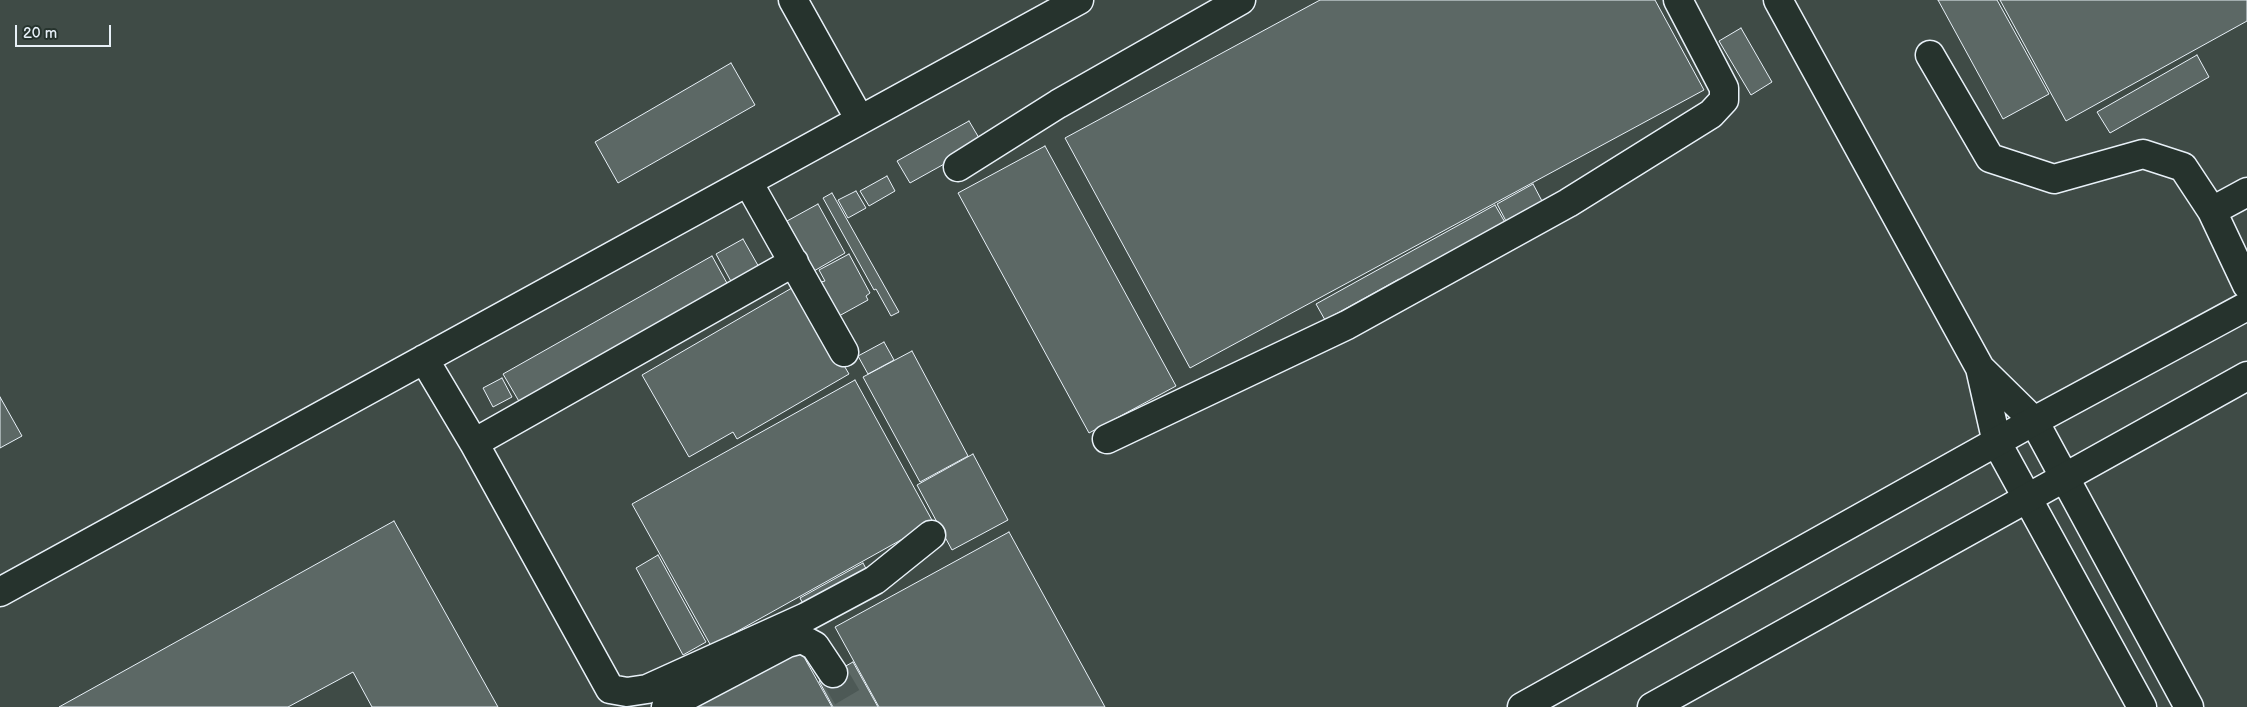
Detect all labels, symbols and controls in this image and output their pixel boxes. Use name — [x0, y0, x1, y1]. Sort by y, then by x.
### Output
scale bar — [18, 15, 114, 47]
text: 20 m — [23, 24, 57, 43]

